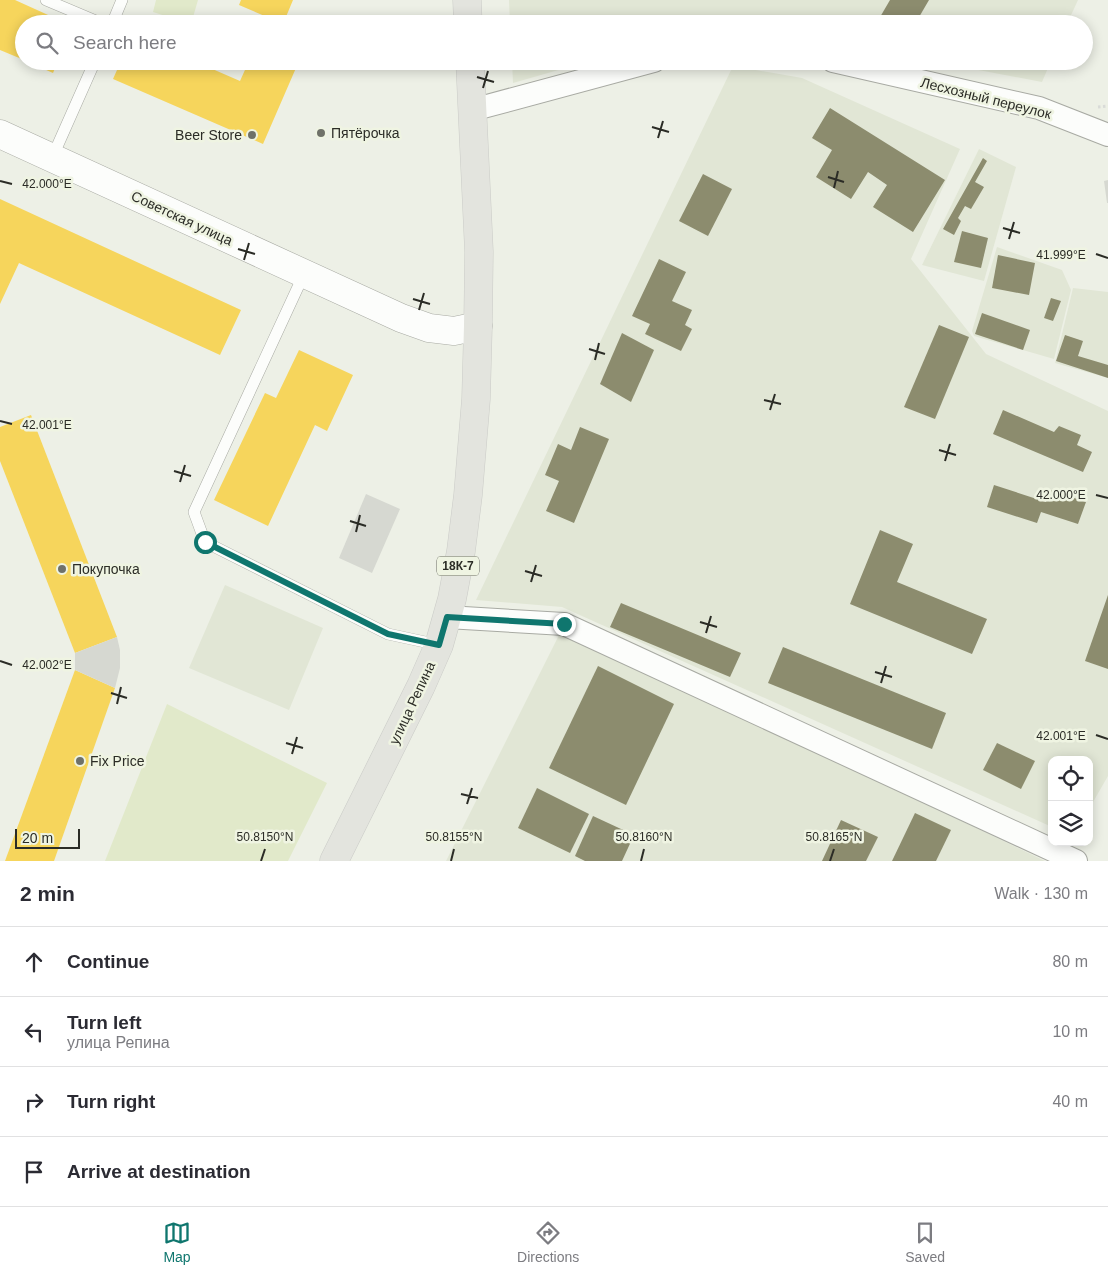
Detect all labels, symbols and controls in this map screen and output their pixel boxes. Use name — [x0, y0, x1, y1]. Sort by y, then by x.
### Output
search box — [15, 15, 1093, 70]
icon: search — [33, 29, 61, 57]
text: Search here — [73, 32, 177, 53]
street label: Лесхозный переулок — [919, 74, 1054, 122]
place label: Пятёрочка — [331, 125, 400, 141]
place label: Beer Store — [175, 127, 242, 143]
marker: Пятёрочка — [315, 127, 327, 139]
marker: Beer Store — [246, 129, 258, 141]
text: 42.000°E — [22, 177, 72, 191]
street label: Советская улица — [129, 188, 235, 249]
text: 41.999°E — [1036, 248, 1086, 262]
text: 42.001°E — [22, 418, 72, 432]
text: 42.000°E — [1036, 488, 1086, 502]
route start — [194, 531, 217, 554]
road number: 18К-7 — [437, 556, 479, 576]
place label: Покупочка — [72, 561, 140, 577]
marker: Покупочка — [56, 563, 68, 575]
route end — [553, 613, 576, 636]
text: 42.002°E — [22, 658, 72, 672]
street label: улица Репина — [386, 659, 438, 747]
text: 42.001°E — [1036, 729, 1086, 743]
place label: Fix Price — [90, 753, 145, 769]
marker: Fix Price — [74, 755, 86, 767]
map controls — [1048, 756, 1093, 846]
button: locate — [1048, 756, 1093, 801]
button: layers — [1048, 801, 1093, 846]
scale bar — [15, 826, 80, 849]
text: 20 m — [22, 830, 53, 846]
text: 50.8150°N — [237, 830, 293, 844]
text: 50.8155°N — [426, 830, 482, 844]
text: 50.8160°N — [616, 830, 672, 844]
text: 50.8165°N — [806, 830, 862, 844]
text: 2 min — [20, 882, 75, 905]
text: Walk · 130 m — [994, 885, 1088, 902]
icon: ahead — [20, 948, 48, 976]
text: Continue — [67, 951, 149, 972]
text: 80 m — [1052, 953, 1088, 970]
text: Turn left — [67, 1012, 142, 1033]
icon: left — [20, 1018, 48, 1046]
text: 10 m — [1052, 1023, 1088, 1040]
text: улица Репина — [67, 1034, 170, 1051]
icon: right — [20, 1088, 48, 1116]
text: Turn right — [67, 1091, 155, 1112]
text: 40 m — [1052, 1093, 1088, 1110]
icon: arrive — [20, 1158, 48, 1186]
text: Arrive at destination — [67, 1161, 251, 1182]
tab: Map — [163, 1219, 191, 1265]
tab: Directions — [517, 1219, 579, 1265]
tab: Saved — [905, 1219, 945, 1265]

